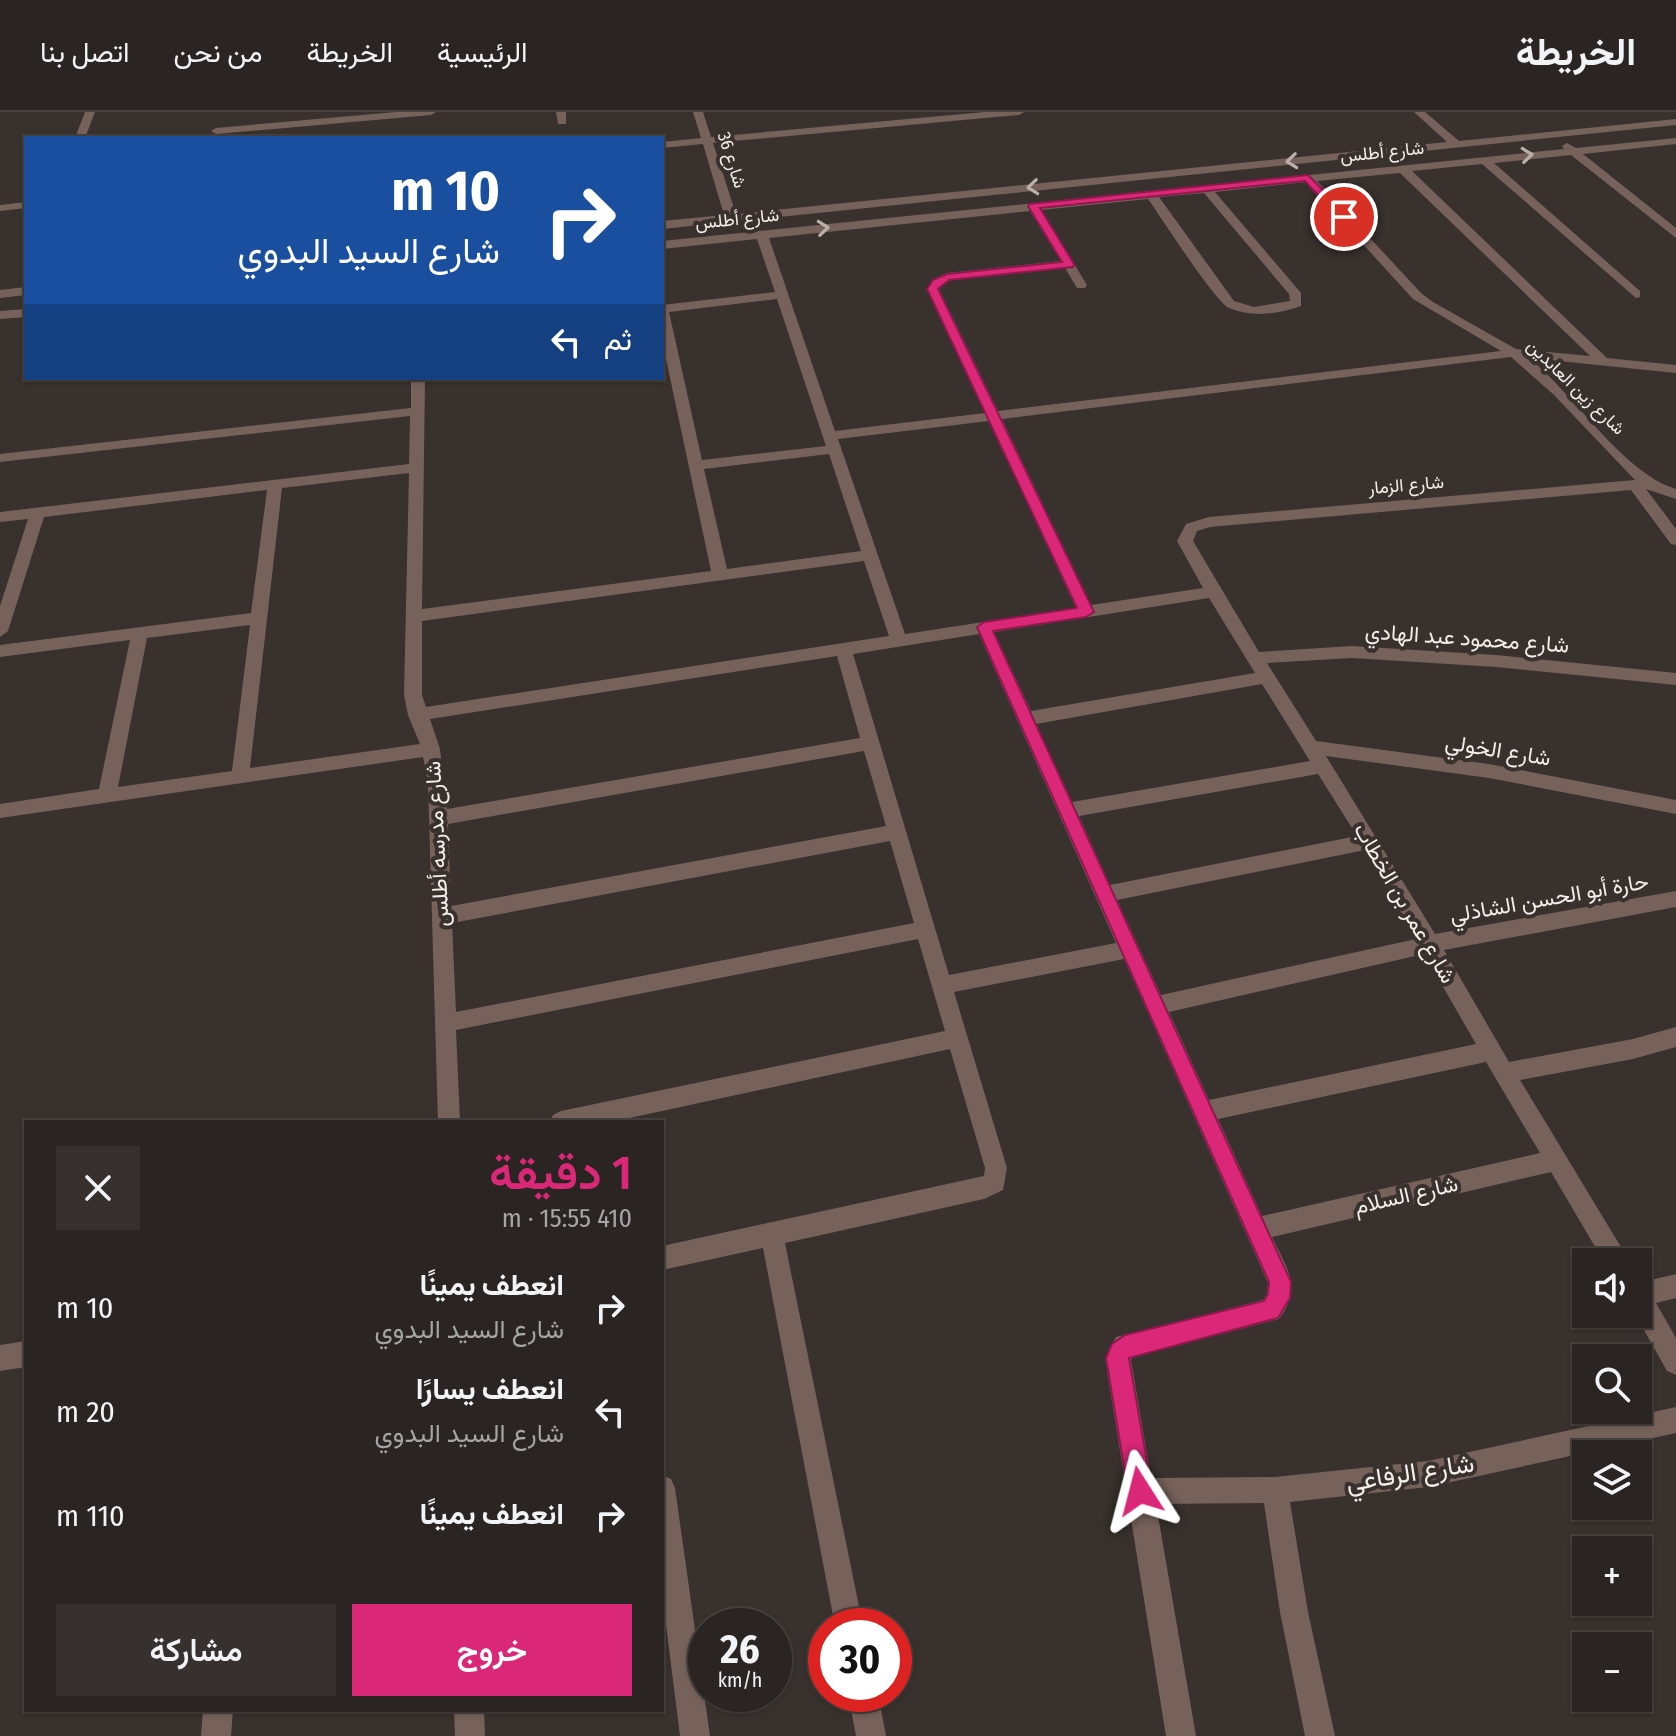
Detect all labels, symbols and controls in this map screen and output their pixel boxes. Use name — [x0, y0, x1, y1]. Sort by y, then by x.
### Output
text: الخريطة — [1516, 29, 1636, 75]
text: اتصل بنا — [40, 36, 130, 69]
text: من نحن — [174, 36, 262, 69]
text: الخريطة — [306, 36, 393, 69]
text: الرئيسية — [437, 36, 528, 69]
street label: شارع 36 — [712, 129, 751, 191]
street label: شارع أطلس — [1339, 137, 1425, 168]
one-way arrow — [1521, 147, 1534, 164]
one-way arrow — [1285, 152, 1298, 169]
text: 10 m — [391, 158, 500, 225]
icon: right — [528, 168, 632, 272]
one-way arrow — [1026, 179, 1039, 196]
pin — [1310, 183, 1378, 251]
icon: arrive — [1322, 195, 1366, 239]
street label: شارع أطلس — [694, 204, 780, 235]
one-way arrow — [817, 220, 830, 237]
text: شارع السيد البدوي — [238, 229, 500, 273]
icon: left — [544, 320, 588, 364]
text: ثم — [604, 322, 632, 358]
street label: شارع زين العابدين — [1521, 334, 1630, 440]
street label: شارع الزمار — [1366, 471, 1445, 500]
street label: شارع محمود عبد الهادي — [1364, 617, 1570, 664]
street label: شارع الخولي — [1443, 728, 1553, 777]
street label: شارع مدرسه أطلس — [419, 760, 456, 928]
street label: شارع عمر بن الخطاب — [1347, 818, 1462, 989]
street label: حارة أبو الحسن الشاذلي — [1448, 867, 1651, 934]
text: 1 دقيقة — [489, 1144, 632, 1202]
button: close — [56, 1146, 140, 1230]
street label: شارع السلام — [1351, 1170, 1461, 1221]
text: 410 m · 15:55 — [502, 1203, 632, 1234]
map controls — [1572, 1248, 1652, 1712]
button: sound — [1572, 1248, 1652, 1328]
text: انعطف يمينًا — [419, 1267, 564, 1303]
icon: right — [588, 1286, 632, 1330]
text: 10 m — [56, 1290, 113, 1326]
text: شارع السيد البدوي — [375, 1314, 564, 1345]
button: search — [1572, 1344, 1652, 1424]
text: انعطف يسارًا — [416, 1371, 564, 1407]
icon: left — [588, 1390, 632, 1434]
text: 20 m — [56, 1394, 115, 1430]
text: شارع السيد البدوي — [375, 1418, 564, 1449]
button: layers — [1572, 1440, 1652, 1520]
street label: شارع الرفاعي — [1344, 1448, 1477, 1503]
position arrow — [1098, 1449, 1182, 1533]
icon: right — [588, 1494, 632, 1538]
text: انعطف يمينًا — [419, 1496, 564, 1532]
text: 110 m — [56, 1498, 125, 1534]
button: + — [1572, 1536, 1652, 1616]
button: مشاركة — [56, 1604, 336, 1696]
button: خروج — [352, 1604, 632, 1696]
speed limit sign: 30 — [808, 1608, 912, 1712]
text: 26 — [720, 1626, 760, 1674]
button: − — [1572, 1632, 1652, 1712]
text: km/h — [718, 1668, 762, 1692]

